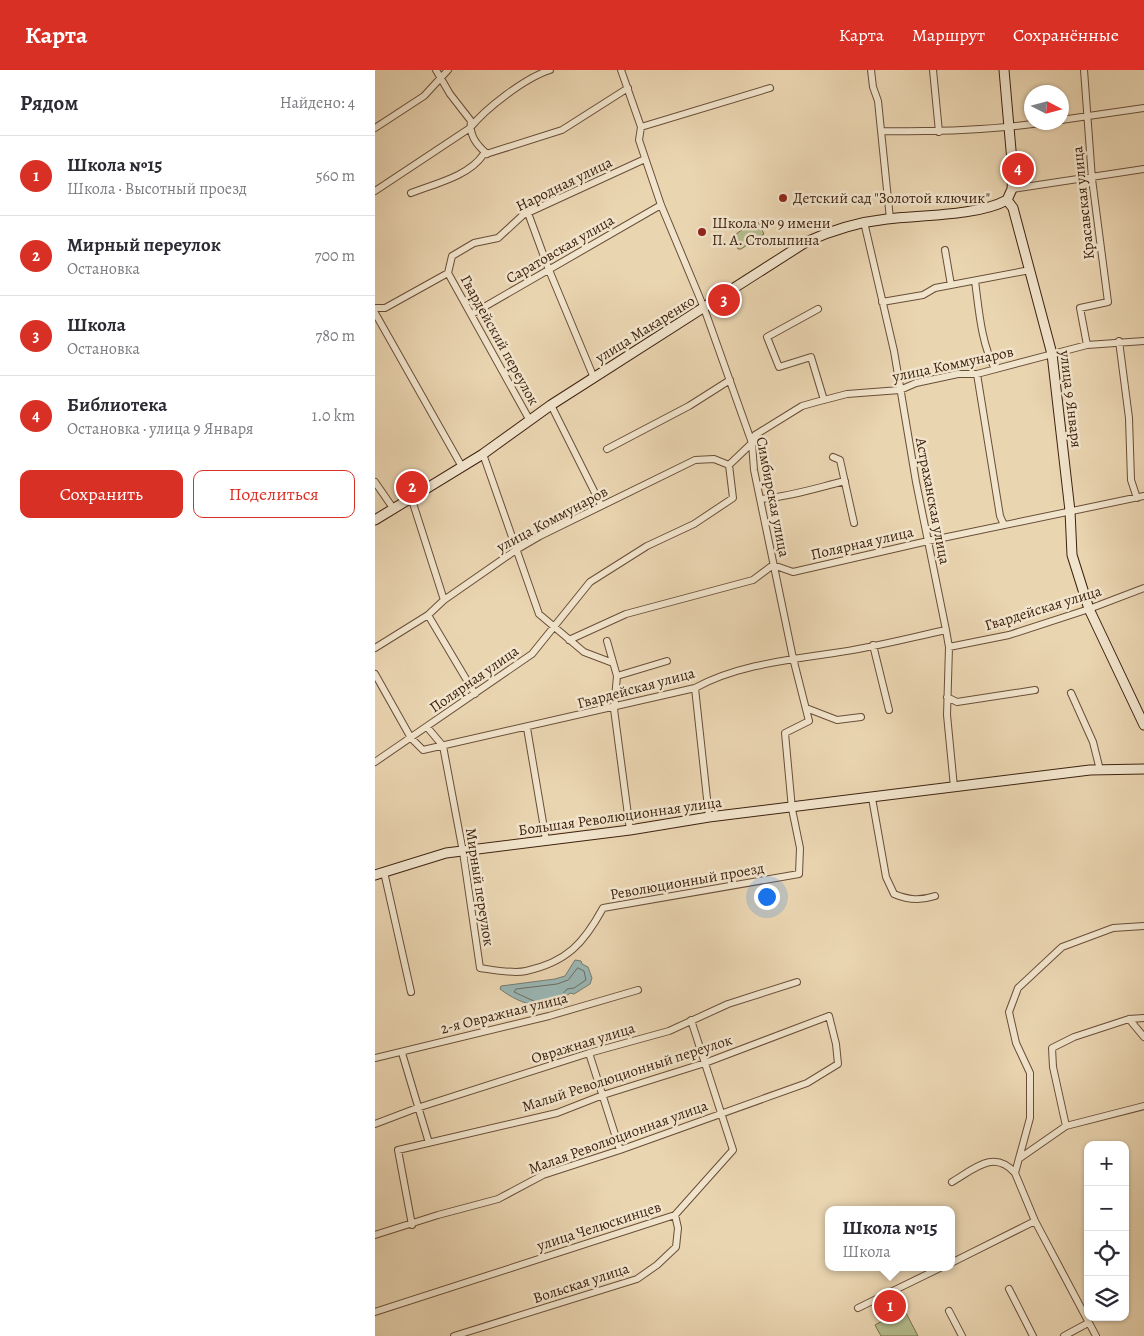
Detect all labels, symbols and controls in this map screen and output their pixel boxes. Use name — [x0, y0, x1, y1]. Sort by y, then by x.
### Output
text: Карта — [25, 19, 87, 51]
text: Карта — [839, 23, 884, 47]
text: Маршрут — [912, 23, 985, 47]
text: Сохранённые — [1013, 23, 1119, 47]
north arrow — [1024, 85, 1069, 130]
text: Рядом — [20, 89, 78, 117]
text: Найдено: 4 — [280, 92, 355, 114]
street label: Красавская улица — [1067, 145, 1099, 261]
pin: 4 — [1002, 150, 1034, 188]
text: Школа №15 — [67, 152, 162, 178]
street label: Народная улица — [512, 152, 616, 216]
text: 1 — [33, 165, 39, 187]
text: 560 m — [316, 165, 355, 187]
text: Школа · Высотный проезд — [67, 178, 247, 200]
place label: Детский сад "Золотой ключик" — [793, 188, 990, 208]
marker: Детский сад "Золотой ключик" — [777, 192, 789, 204]
street label: Саратовская улица — [502, 210, 618, 288]
place label: Школа № 9 имени П. А. Столыпина — [712, 213, 831, 250]
marker: Школа № 9 имени П. А. Столыпина — [696, 226, 708, 238]
text: Мирный переулок — [67, 232, 221, 258]
text: 2 — [32, 245, 40, 267]
text: 700 m — [315, 245, 355, 267]
text: Остановка — [67, 258, 140, 280]
street label: Гвардейский переулок — [456, 271, 544, 409]
pin: 3 — [708, 281, 740, 319]
street label: улица Макаренко — [591, 290, 698, 368]
text: Школа — [67, 312, 126, 338]
text: 3 — [33, 325, 39, 347]
text: 780 m — [316, 325, 355, 347]
text: Остановка — [67, 338, 140, 360]
street label: улица Коммунаров — [890, 341, 1015, 387]
street label: улица 9 Января — [1055, 348, 1087, 449]
text: Библиотека — [67, 392, 167, 418]
text: 4 — [32, 405, 40, 427]
text: 1.0 km — [312, 405, 355, 427]
text: Остановка · улица 9 Января — [67, 418, 254, 440]
street label: Симбирская улица — [752, 435, 794, 559]
street label: Астраханская улица — [911, 435, 955, 566]
pin: 2 — [396, 468, 428, 506]
button: Сохранить — [20, 470, 183, 518]
button: Поделиться — [193, 470, 355, 518]
street label: улица Коммунаров — [492, 481, 611, 557]
street label: Полярная улица — [809, 521, 915, 565]
street label: Гвардейская улица — [982, 581, 1104, 635]
street label: Полярная улица — [425, 641, 523, 717]
street label: Гвардейская улица — [575, 663, 697, 713]
street label: Большая Революционная улица — [517, 792, 723, 840]
street label: Мирный переулок — [461, 826, 499, 948]
street label: Революционный проезд — [608, 858, 766, 904]
your location — [754, 884, 780, 910]
street label: 2-я Овражная улица — [438, 987, 570, 1038]
street label: Овражная улица — [529, 1018, 638, 1068]
street label: Малый Революционный переулок — [519, 1029, 735, 1116]
street label: Малая Революционная улица — [526, 1095, 710, 1179]
map controls — [1084, 1141, 1129, 1321]
button: + — [1084, 1141, 1129, 1186]
button: − — [1084, 1186, 1129, 1231]
street label: улица Челюскинцев — [533, 1197, 664, 1256]
popup — [825, 1206, 955, 1271]
text: Школа №15 — [842, 1215, 938, 1241]
button: locate — [1084, 1231, 1129, 1276]
text: Школа — [842, 1241, 891, 1263]
street label: Вольская улица — [530, 1258, 632, 1308]
button: layers — [1084, 1276, 1129, 1321]
pin: 1 — [874, 1287, 906, 1325]

